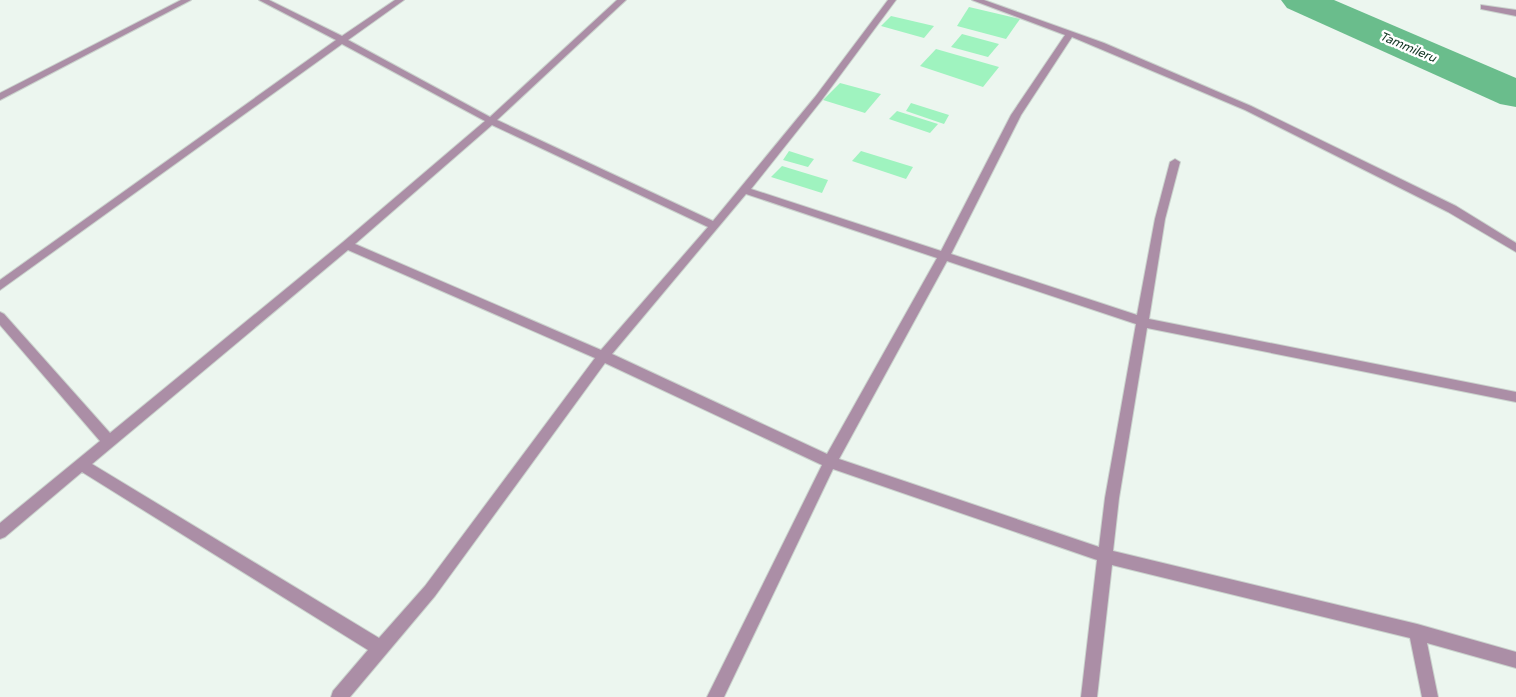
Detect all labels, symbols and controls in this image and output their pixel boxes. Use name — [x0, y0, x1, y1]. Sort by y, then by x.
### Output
water label: Tammileru — [1378, 29, 1439, 65]

